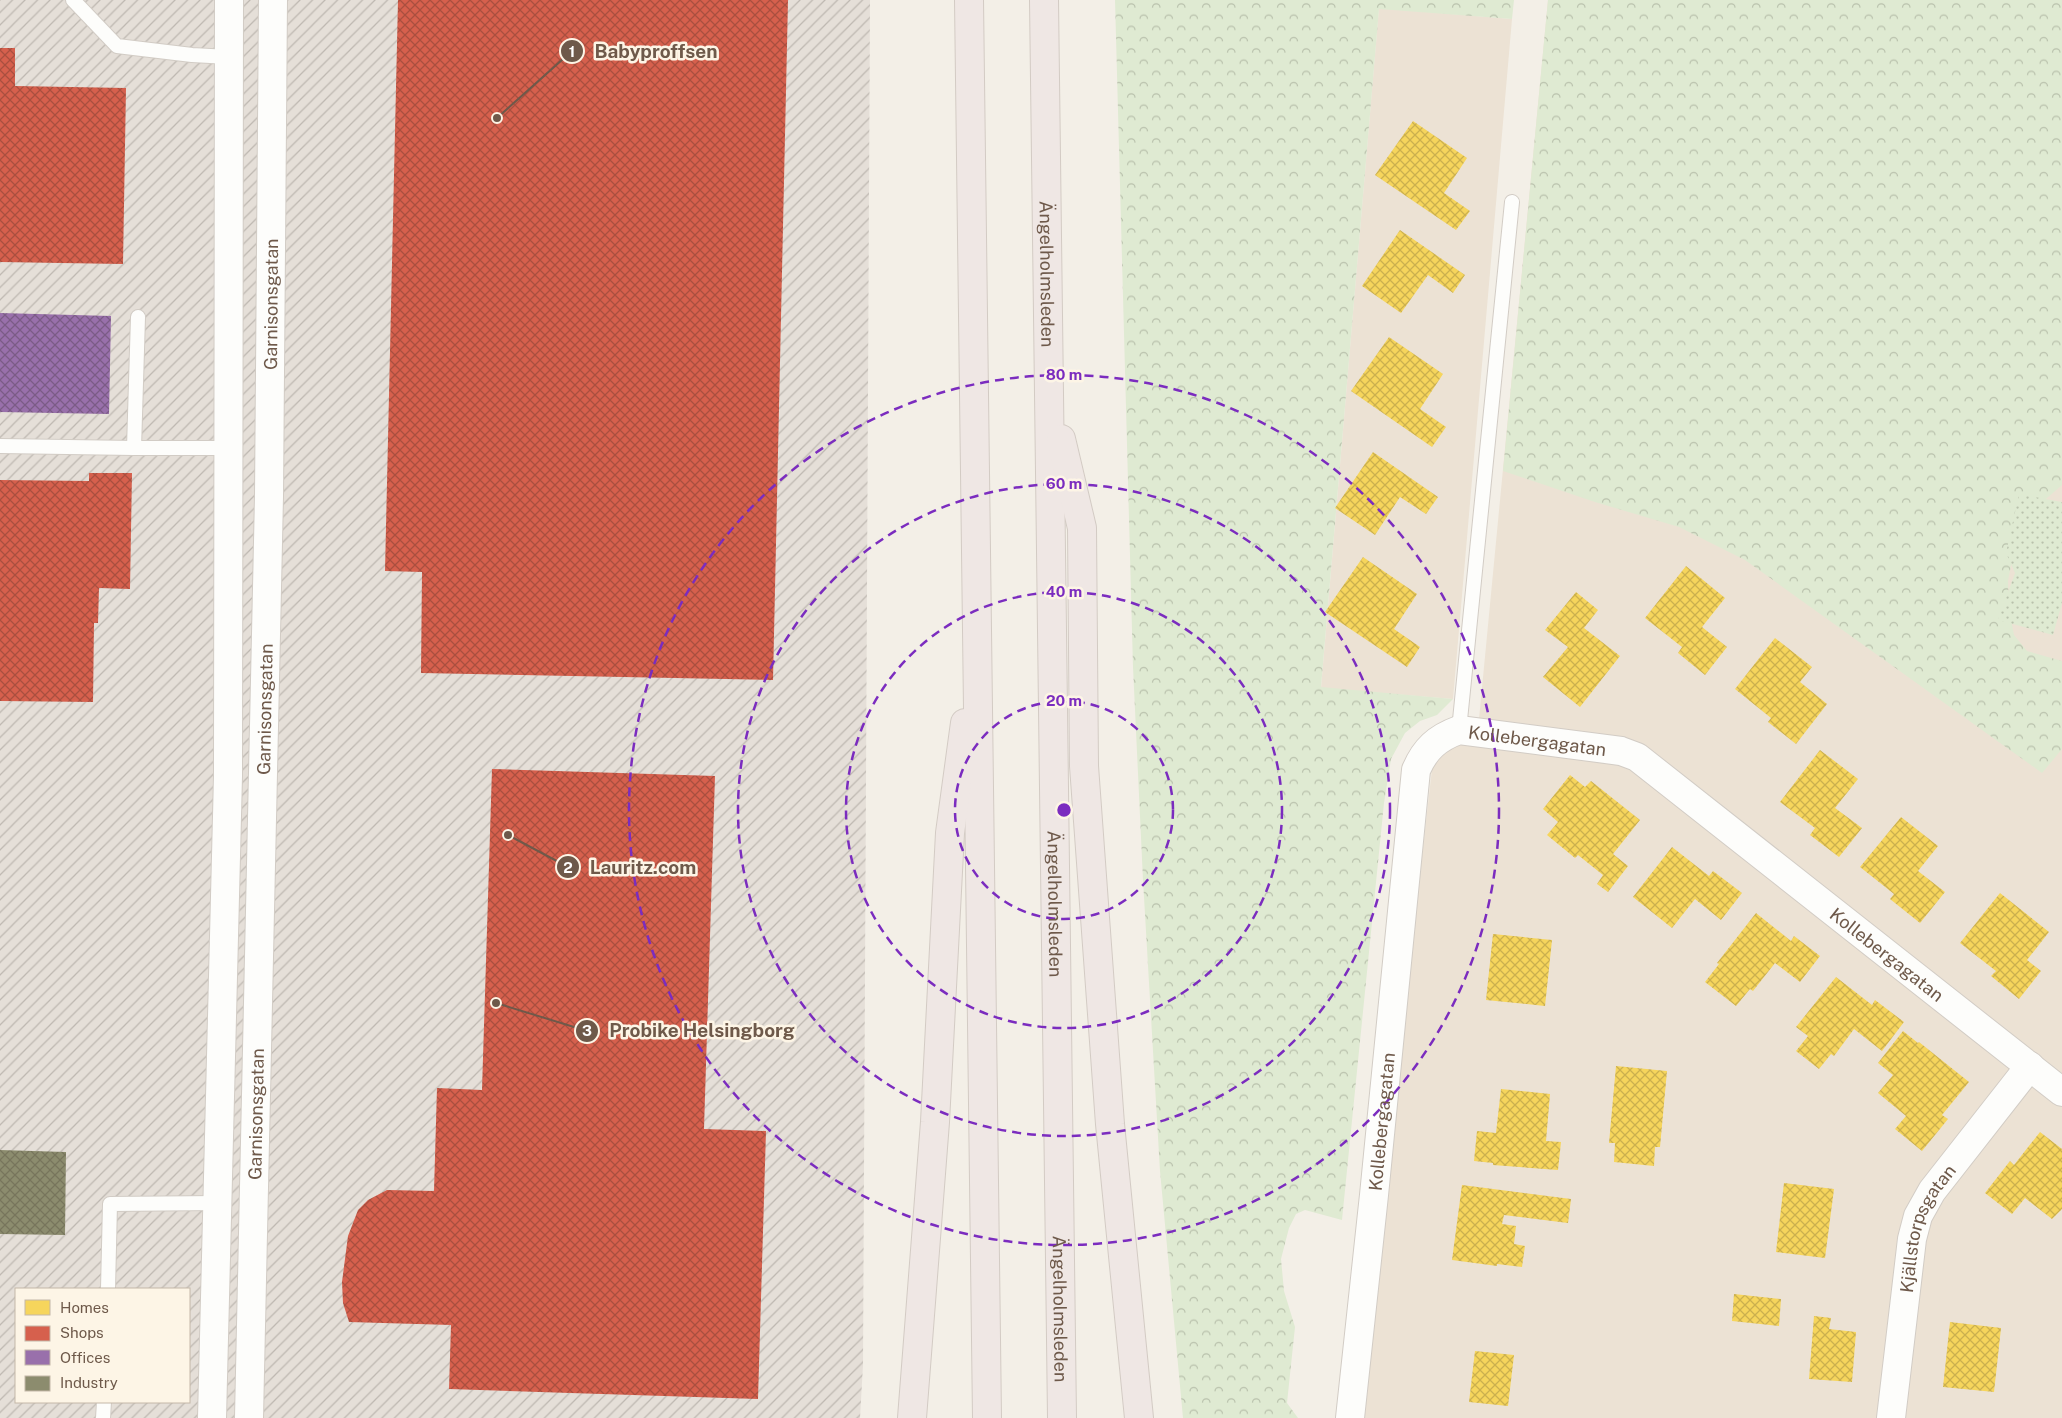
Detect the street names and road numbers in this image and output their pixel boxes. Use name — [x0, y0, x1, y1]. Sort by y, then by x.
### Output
street label: Ängelholmsleden — [1036, 200, 1059, 347]
street label: Garnisonsgatan — [260, 238, 282, 370]
street label: Garnisonsgatan — [252, 643, 276, 775]
street label: Kollebergagatan — [1467, 721, 1607, 759]
street label: Ängelholmsleden — [1044, 830, 1067, 977]
street label: Kollebergagatan — [1826, 903, 1948, 1005]
street label: Garnisonsgatan — [244, 1048, 268, 1180]
street label: Kollebergagatan — [1364, 1052, 1399, 1192]
street label: Kjällstorpsgatan — [1895, 1160, 1960, 1294]
street label: Ängelholmsleden — [1049, 1235, 1072, 1382]

